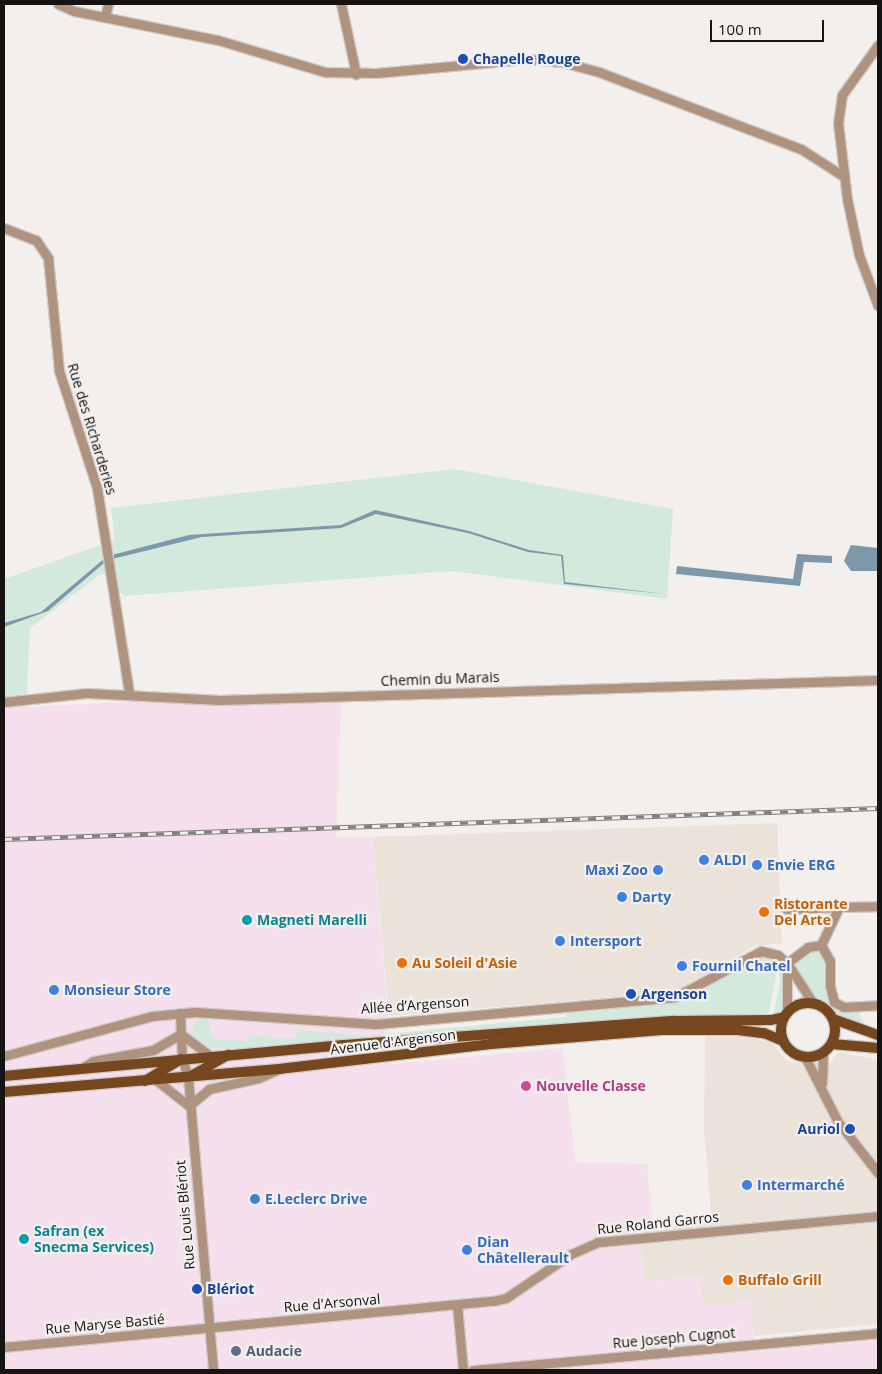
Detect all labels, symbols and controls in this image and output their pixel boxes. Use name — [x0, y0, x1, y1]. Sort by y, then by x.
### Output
scale bar — [712, 10, 826, 42]
text: 100 m — [718, 19, 762, 39]
place label: Chapelle Rouge — [473, 51, 580, 67]
marker: Chapelle Rouge — [457, 53, 469, 65]
street label: Rue des Richarderies — [64, 361, 120, 497]
street label: Chemin du Marais — [380, 669, 500, 689]
place label: ALDI — [714, 852, 747, 868]
marker: ALDI — [698, 854, 710, 866]
place label: Envie ERG — [767, 857, 835, 873]
marker: Envie ERG — [751, 859, 763, 871]
place label: Maxi Zoo — [585, 862, 648, 878]
marker: Maxi Zoo — [652, 864, 664, 876]
place label: Darty — [632, 889, 671, 905]
marker: Darty — [616, 891, 628, 903]
place label: Ristorante Del Arte — [774, 896, 848, 929]
marker: Ristorante Del Arte — [758, 906, 770, 918]
place label: Magneti Marelli — [257, 912, 367, 928]
marker: Magneti Marelli — [241, 914, 253, 926]
place label: Intersport — [570, 933, 641, 949]
marker: Intersport — [554, 935, 566, 947]
place label: Au Soleil d'Asie — [412, 955, 517, 971]
marker: Au Soleil d'Asie — [396, 957, 408, 969]
place label: Fournil Chatel — [692, 958, 790, 974]
marker: Fournil Chatel — [676, 960, 688, 972]
place label: Monsieur Store — [64, 982, 171, 998]
marker: Monsieur Store — [48, 984, 60, 996]
place label: Argenson — [641, 986, 707, 1002]
marker: Argenson — [625, 988, 637, 1000]
street label: Allée d’Argenson — [360, 993, 470, 1017]
street label: Avenue d'Argenson — [329, 1026, 457, 1058]
place label: Nouvelle Classe — [536, 1078, 646, 1094]
marker: Nouvelle Classe — [520, 1080, 532, 1092]
place label: Auriol — [798, 1121, 840, 1137]
marker: Auriol — [844, 1123, 856, 1135]
street label: Rue Louis Blériot — [172, 1159, 198, 1271]
place label: Intermarché — [757, 1177, 845, 1193]
marker: Intermarché — [741, 1179, 753, 1191]
place label: E.Leclerc Drive — [265, 1191, 367, 1207]
marker: E.Leclerc Drive — [249, 1193, 261, 1205]
street label: Rue Roland Garros — [596, 1208, 720, 1238]
place label: Safran (ex Snecma Services) — [34, 1223, 154, 1256]
marker: Safran (ex Snecma Services) — [18, 1233, 30, 1245]
place label: Dian Châtellerault — [477, 1234, 569, 1266]
marker: Dian Châtellerault — [461, 1244, 473, 1256]
place label: Buffalo Grill — [738, 1272, 822, 1288]
marker: Buffalo Grill — [722, 1274, 734, 1286]
place label: Blériot — [207, 1281, 254, 1297]
marker: Blériot — [191, 1283, 203, 1295]
street label: Rue d'Arsonval — [283, 1290, 381, 1316]
street label: Rue Maryse Bastié — [45, 1310, 165, 1338]
street label: Rue Joseph Cugnot — [612, 1324, 736, 1352]
place label: Audacie — [246, 1343, 302, 1359]
marker: Audacie — [230, 1345, 242, 1357]

